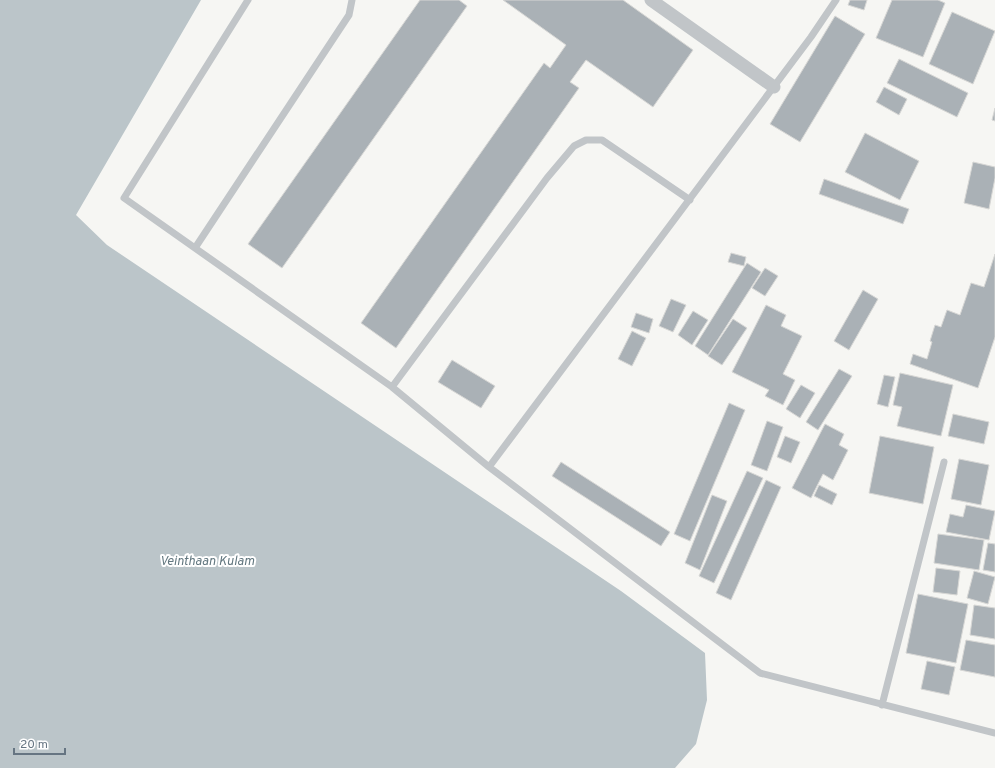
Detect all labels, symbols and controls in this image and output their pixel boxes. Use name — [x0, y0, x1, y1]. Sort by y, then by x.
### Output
water label: Veinthaan Kulam — [160, 554, 255, 570]
scale bar — [14, 730, 65, 756]
text: 20 m — [20, 737, 48, 753]

